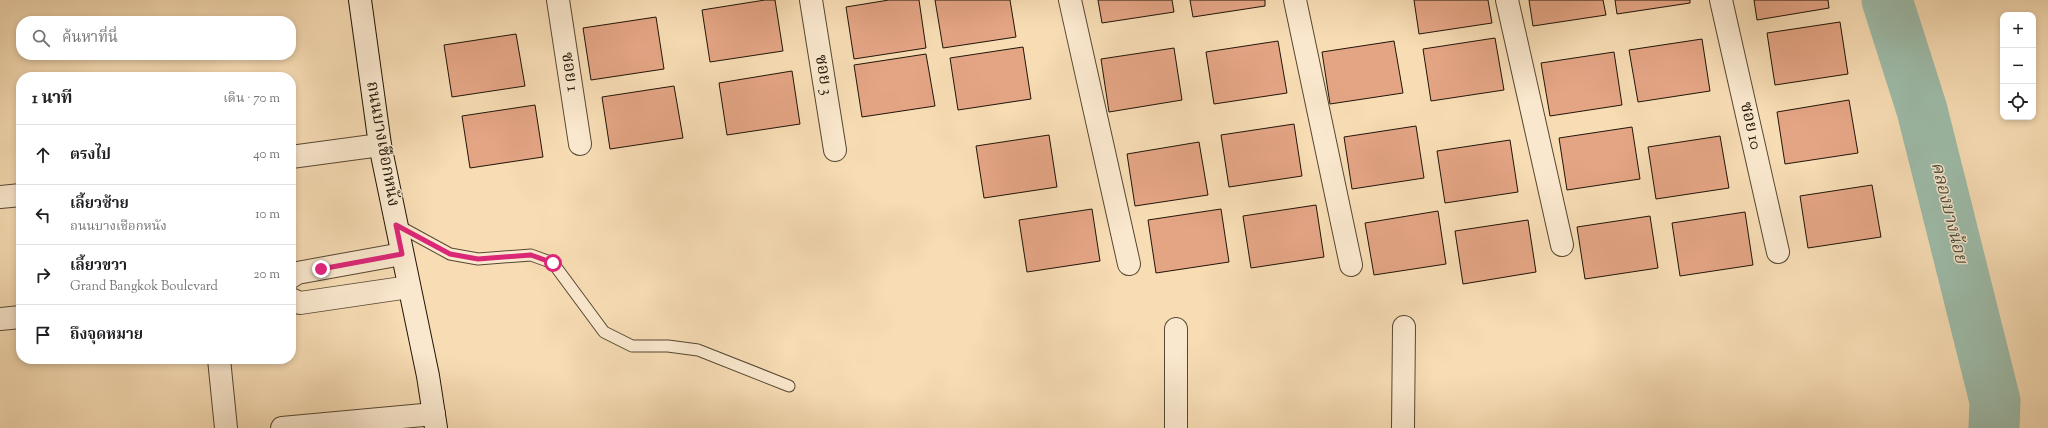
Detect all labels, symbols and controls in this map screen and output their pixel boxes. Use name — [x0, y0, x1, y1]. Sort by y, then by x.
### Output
map controls — [2000, 12, 2036, 120]
button: + — [2000, 12, 2036, 48]
search box — [16, 16, 296, 60]
icon: search — [30, 27, 52, 49]
text: ค้นหาที่นี่ — [62, 28, 118, 49]
button: − — [2000, 48, 2036, 84]
street label: ซอย 1 — [554, 50, 584, 94]
street label: ซอย 3 — [808, 53, 838, 97]
street label: ถนนบางเชือกหนัง — [359, 80, 405, 208]
button: locate — [2000, 84, 2036, 120]
text: 1 นาที — [32, 87, 72, 111]
text: เดิน · 70 m — [223, 90, 280, 108]
street label: ซอย 10 — [1733, 100, 1767, 152]
icon: ahead — [32, 144, 54, 166]
text: ตรงไป — [70, 145, 111, 166]
text: 40 m — [253, 146, 280, 164]
water label: คลองบางน้อย — [1923, 159, 1973, 268]
text: เลี้ยวซ้าย — [70, 194, 129, 215]
icon: left — [32, 204, 54, 226]
text: 10 m — [255, 206, 280, 224]
text: ถนนบางเชือกหนัง — [70, 218, 167, 236]
route start — [544, 254, 562, 272]
text: เลี้ยวขวา — [70, 256, 127, 277]
route end — [312, 260, 330, 278]
icon: right — [32, 264, 54, 286]
text: 20 m — [254, 266, 280, 284]
text: Grand Bangkok Boulevard — [70, 278, 218, 296]
icon: arrive — [32, 324, 54, 346]
text: ถึงจุดหมาย — [70, 325, 143, 346]

